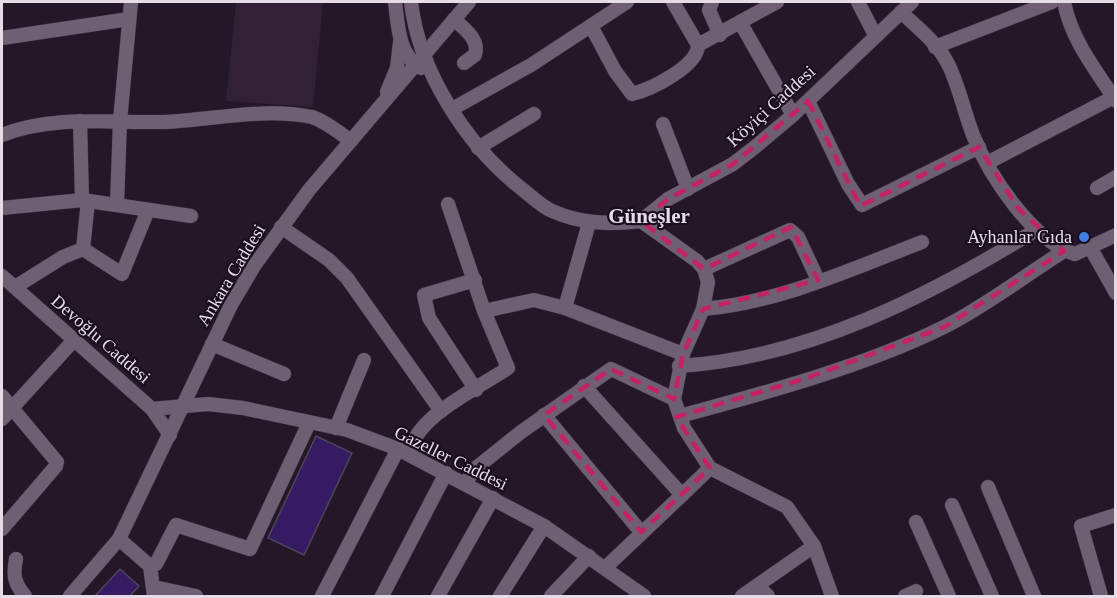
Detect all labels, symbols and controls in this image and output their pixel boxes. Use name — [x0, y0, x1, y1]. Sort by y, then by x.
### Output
street label: Köyiçi Caddesi — [723, 61, 819, 151]
district label: Güneşler — [608, 204, 690, 228]
street label: Ankara Caddesi — [193, 220, 269, 330]
place label: Ayhanlar Gıda — [967, 227, 1072, 247]
marker: Ayhanlar Gıda — [1077, 230, 1091, 244]
street label: Devoğlu Caddesi — [47, 291, 155, 387]
street label: Gazeller Caddesi — [391, 422, 511, 494]

